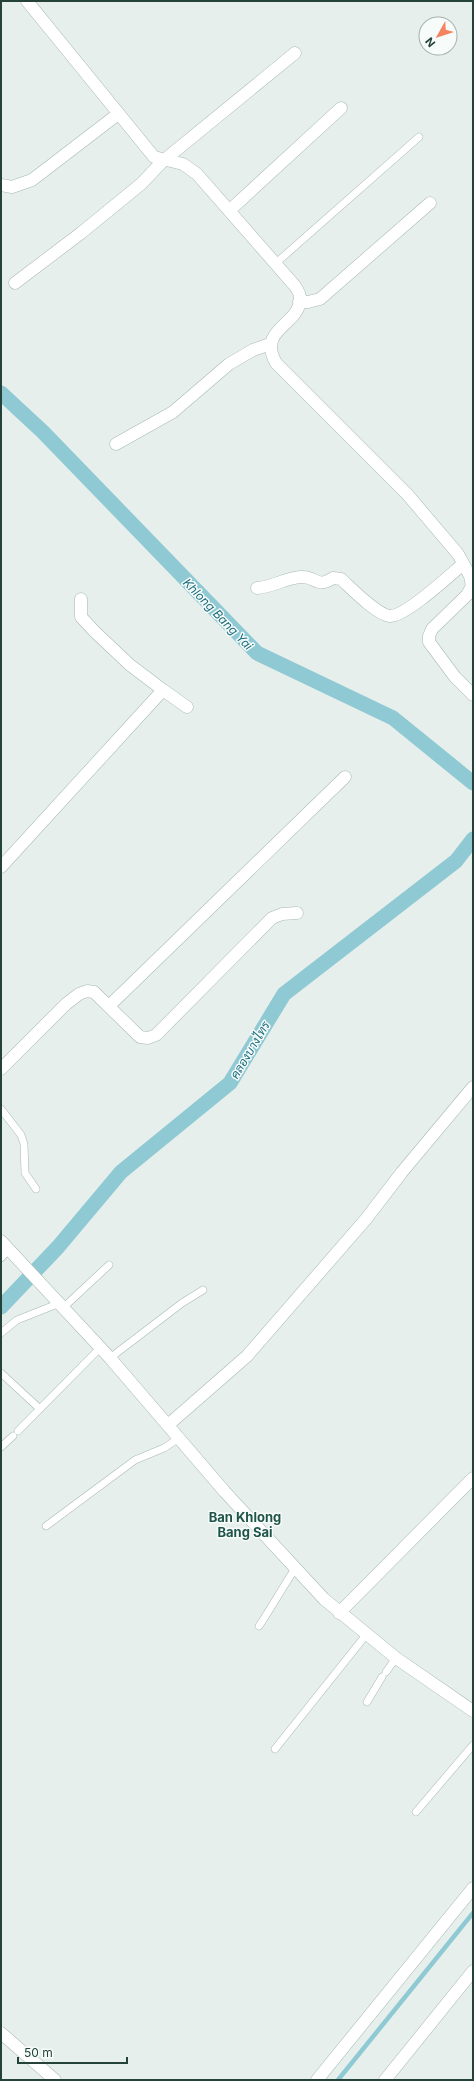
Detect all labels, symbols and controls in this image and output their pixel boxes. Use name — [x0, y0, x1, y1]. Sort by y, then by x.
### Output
north arrow — [418, 16, 458, 56]
text: N — [422, 35, 438, 50]
water label: Khlong Bang Yai — [180, 575, 257, 654]
water label: คลองบางไทร — [227, 1018, 274, 1081]
district label: Ban Khlong Bang Sai — [209, 1509, 281, 1540]
scale bar — [18, 2039, 127, 2065]
text: 50 m — [24, 2045, 53, 2060]

